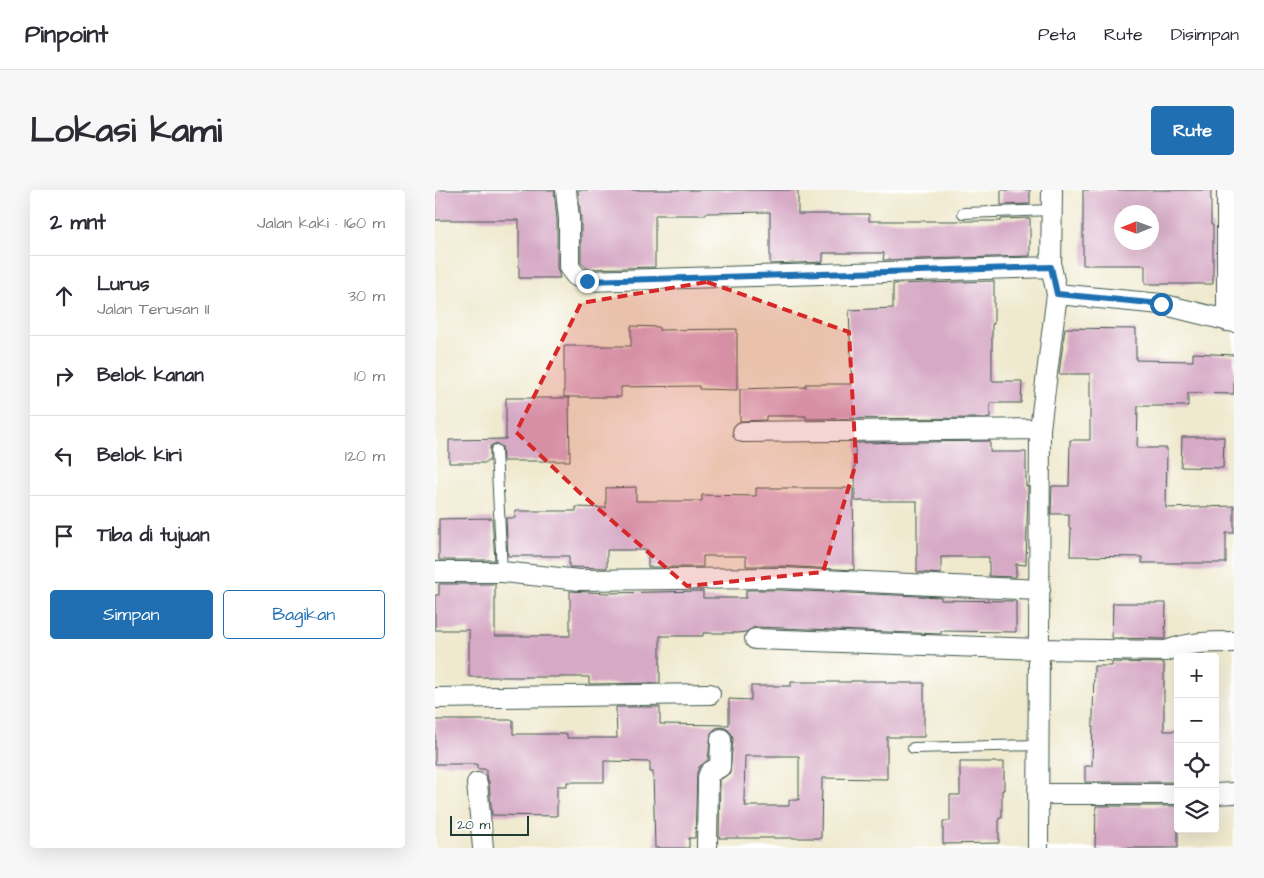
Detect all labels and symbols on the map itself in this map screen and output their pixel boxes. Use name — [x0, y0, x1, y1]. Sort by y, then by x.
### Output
north arrow — [1114, 205, 1159, 250]
route end — [576, 270, 599, 293]
route start — [1150, 293, 1173, 316]
scale bar — [450, 813, 529, 836]

